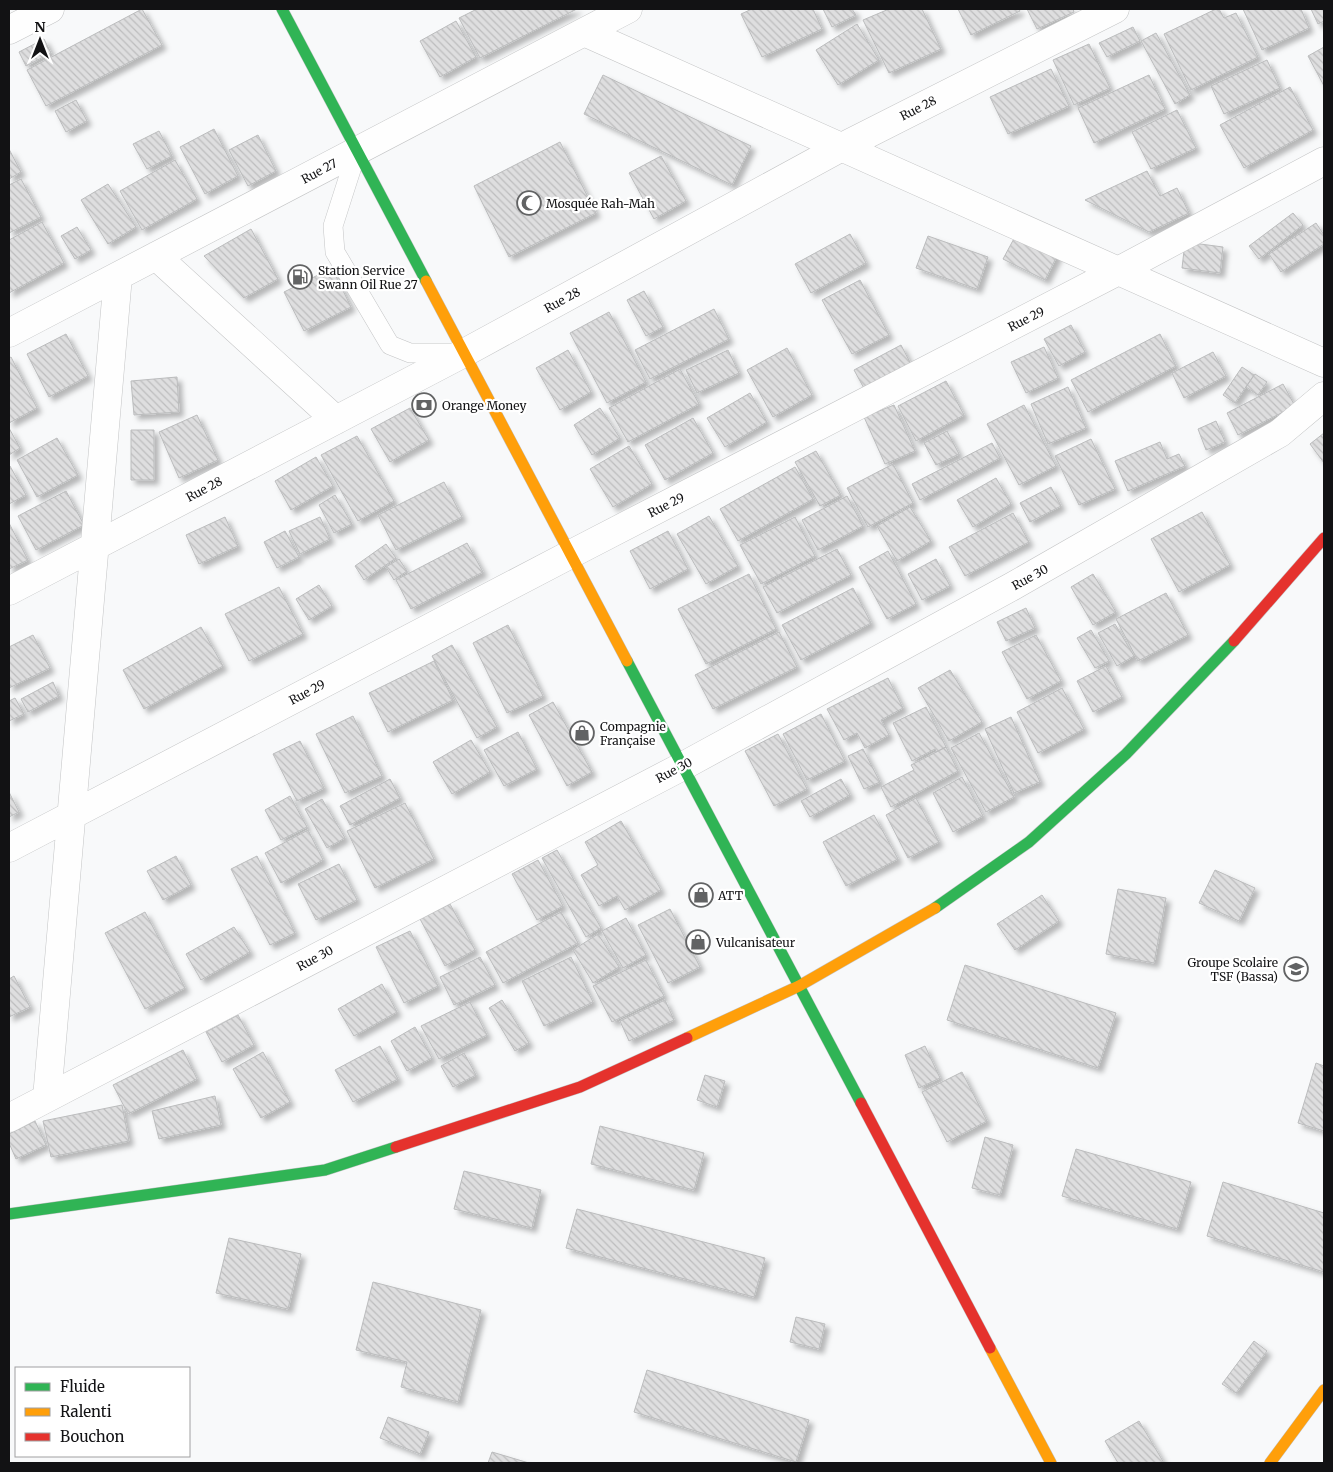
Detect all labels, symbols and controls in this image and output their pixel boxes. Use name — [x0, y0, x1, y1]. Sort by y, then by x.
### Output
north arrow — [15, 15, 65, 65]
text: N — [34, 18, 46, 36]
street label: Rue 28 — [897, 92, 939, 124]
street label: Rue 27 — [299, 155, 340, 187]
mosque icon: Mosquée Rah-Mah — [516, 190, 542, 216]
place label: Mosquée Rah-Mah — [546, 196, 655, 211]
place label: Station Service Swann Oil Rue 27 — [318, 263, 418, 292]
fuel station icon: Station Service Swann Oil Rue 27 — [287, 264, 313, 290]
street label: Rue 28 — [541, 284, 583, 316]
street label: Rue 29 — [1005, 303, 1047, 335]
bank icon: Orange Money — [411, 392, 437, 418]
place label: Orange Money — [442, 398, 526, 413]
street label: Rue 28 — [183, 473, 225, 505]
street label: Rue 29 — [645, 489, 687, 521]
street label: Rue 30 — [1009, 561, 1051, 593]
street label: Rue 29 — [286, 676, 328, 708]
place label: Compagnie Française — [600, 719, 666, 748]
shop icon: Compagnie Française — [569, 720, 595, 746]
street label: Rue 30 — [653, 754, 695, 786]
shop icon: ATT — [688, 882, 714, 908]
place label: ATT — [717, 888, 744, 903]
shop icon: Vulcanisateur — [685, 929, 711, 955]
place label: Vulcanisateur — [715, 935, 796, 950]
street label: Rue 30 — [294, 942, 336, 974]
place label: Groupe Scolaire TSF (Bassa) — [1188, 955, 1278, 984]
school or university icon: Groupe Scolaire TSF (Bassa) — [1283, 956, 1309, 982]
legend — [15, 1367, 190, 1457]
text: Fluide — [60, 1377, 105, 1396]
text: Ralenti — [60, 1402, 112, 1421]
text: Bouchon — [60, 1427, 124, 1446]

